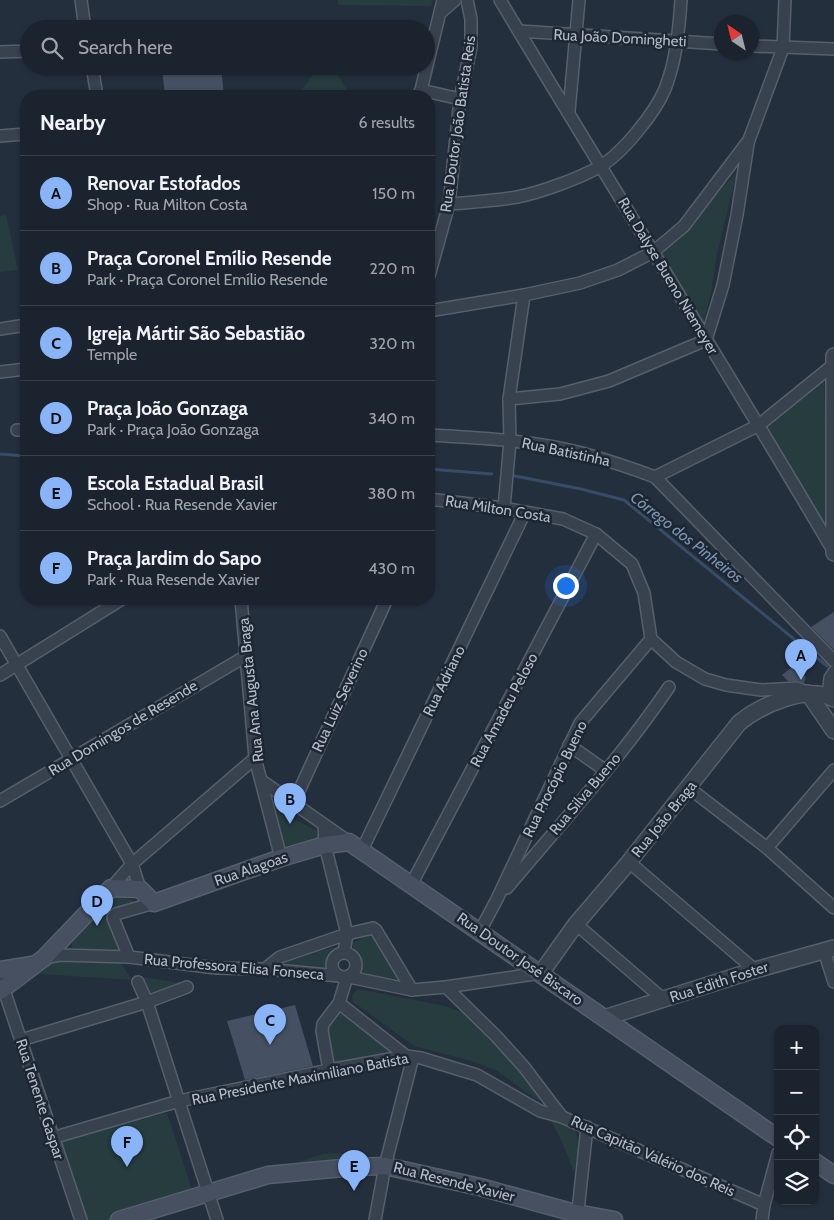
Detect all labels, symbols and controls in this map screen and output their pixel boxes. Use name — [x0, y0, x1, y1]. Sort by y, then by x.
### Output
north arrow — [714, 15, 759, 60]
search box — [20, 20, 435, 75]
street label: Rua João Domingheti — [553, 26, 687, 50]
icon: search — [38, 34, 66, 62]
street label: Rua Doutor João Batista Reis — [437, 35, 479, 213]
text: Search here — [78, 36, 172, 59]
text: Nearby — [40, 110, 106, 135]
text: 6 results — [359, 113, 415, 132]
text: Renovar Estofados — [87, 172, 240, 195]
text: A — [51, 184, 61, 203]
text: 150 m — [372, 184, 415, 203]
street label: Rua Dalyse Bueno Niemeyer — [614, 194, 722, 358]
text: Shop · Rua Milton Costa — [87, 195, 247, 214]
text: Praça Coronel Emílio Resende — [87, 247, 332, 270]
text: B — [51, 259, 61, 278]
text: 220 m — [369, 259, 415, 278]
text: Park · Praça Coronel Emílio Resende — [87, 270, 328, 289]
text: Igreja Mártir São Sebastião — [87, 322, 305, 345]
text: C — [51, 334, 61, 353]
text: 320 m — [369, 334, 415, 353]
text: Temple — [87, 345, 137, 364]
text: Praça João Gonzaga — [87, 397, 248, 420]
text: D — [50, 409, 62, 428]
text: 340 m — [368, 409, 415, 428]
text: Park · Praça João Gonzaga — [87, 420, 259, 439]
street label: Rua Batistinha — [520, 434, 613, 470]
text: Escola Estadual Brasil — [87, 472, 264, 495]
text: E — [51, 484, 61, 503]
text: 380 m — [368, 484, 415, 503]
water label: Córrego dos Pinheiros — [627, 488, 747, 587]
street label: Rua Milton Costa — [444, 492, 553, 526]
text: School · Rua Resende Xavier — [87, 495, 277, 514]
text: Praça Jardim do Sapo — [87, 547, 261, 570]
text: F — [52, 559, 60, 578]
text: 430 m — [368, 559, 415, 578]
text: Park · Rua Resende Xavier — [87, 570, 259, 589]
your location — [553, 573, 579, 599]
street label: Rua Ana Augusta Braga — [234, 616, 268, 763]
pin: A — [785, 639, 817, 680]
street label: Rua Adriano — [419, 643, 469, 719]
street label: Rua Luiz Severino — [308, 645, 372, 755]
street label: Rua Amadeu Peloso — [466, 650, 542, 770]
street label: Rua Domingos de Resende — [45, 676, 201, 780]
street label: Rua Procópio Bueno — [519, 718, 591, 840]
street label: Rua Silva Bueno — [545, 749, 625, 839]
street label: Rua João Braga — [628, 776, 701, 861]
pin: B — [274, 783, 306, 824]
street label: Rua Alagoas — [212, 848, 290, 890]
pin: D — [81, 885, 113, 926]
street label: Rua Doutor José Biscaro — [453, 909, 587, 1009]
street label: Rua Professora Elisa Fonseca — [143, 950, 325, 984]
street label: Rua Edith Foster — [667, 958, 771, 1006]
pin: C — [254, 1004, 286, 1045]
map controls — [774, 1025, 819, 1205]
button: + — [774, 1025, 819, 1070]
street label: Rua Tenente Gaspar — [12, 1036, 68, 1162]
street label: Rua Presidente Maximiliano Batista — [190, 1049, 411, 1109]
button: − — [774, 1070, 819, 1115]
street label: Rua Capitão Valério dos Reis — [568, 1112, 738, 1200]
button: locate — [774, 1115, 819, 1160]
pin: F — [111, 1126, 143, 1167]
pin: E — [338, 1150, 370, 1191]
street label: Rua Resende Xavier — [392, 1158, 517, 1206]
button: layers — [774, 1160, 819, 1205]

